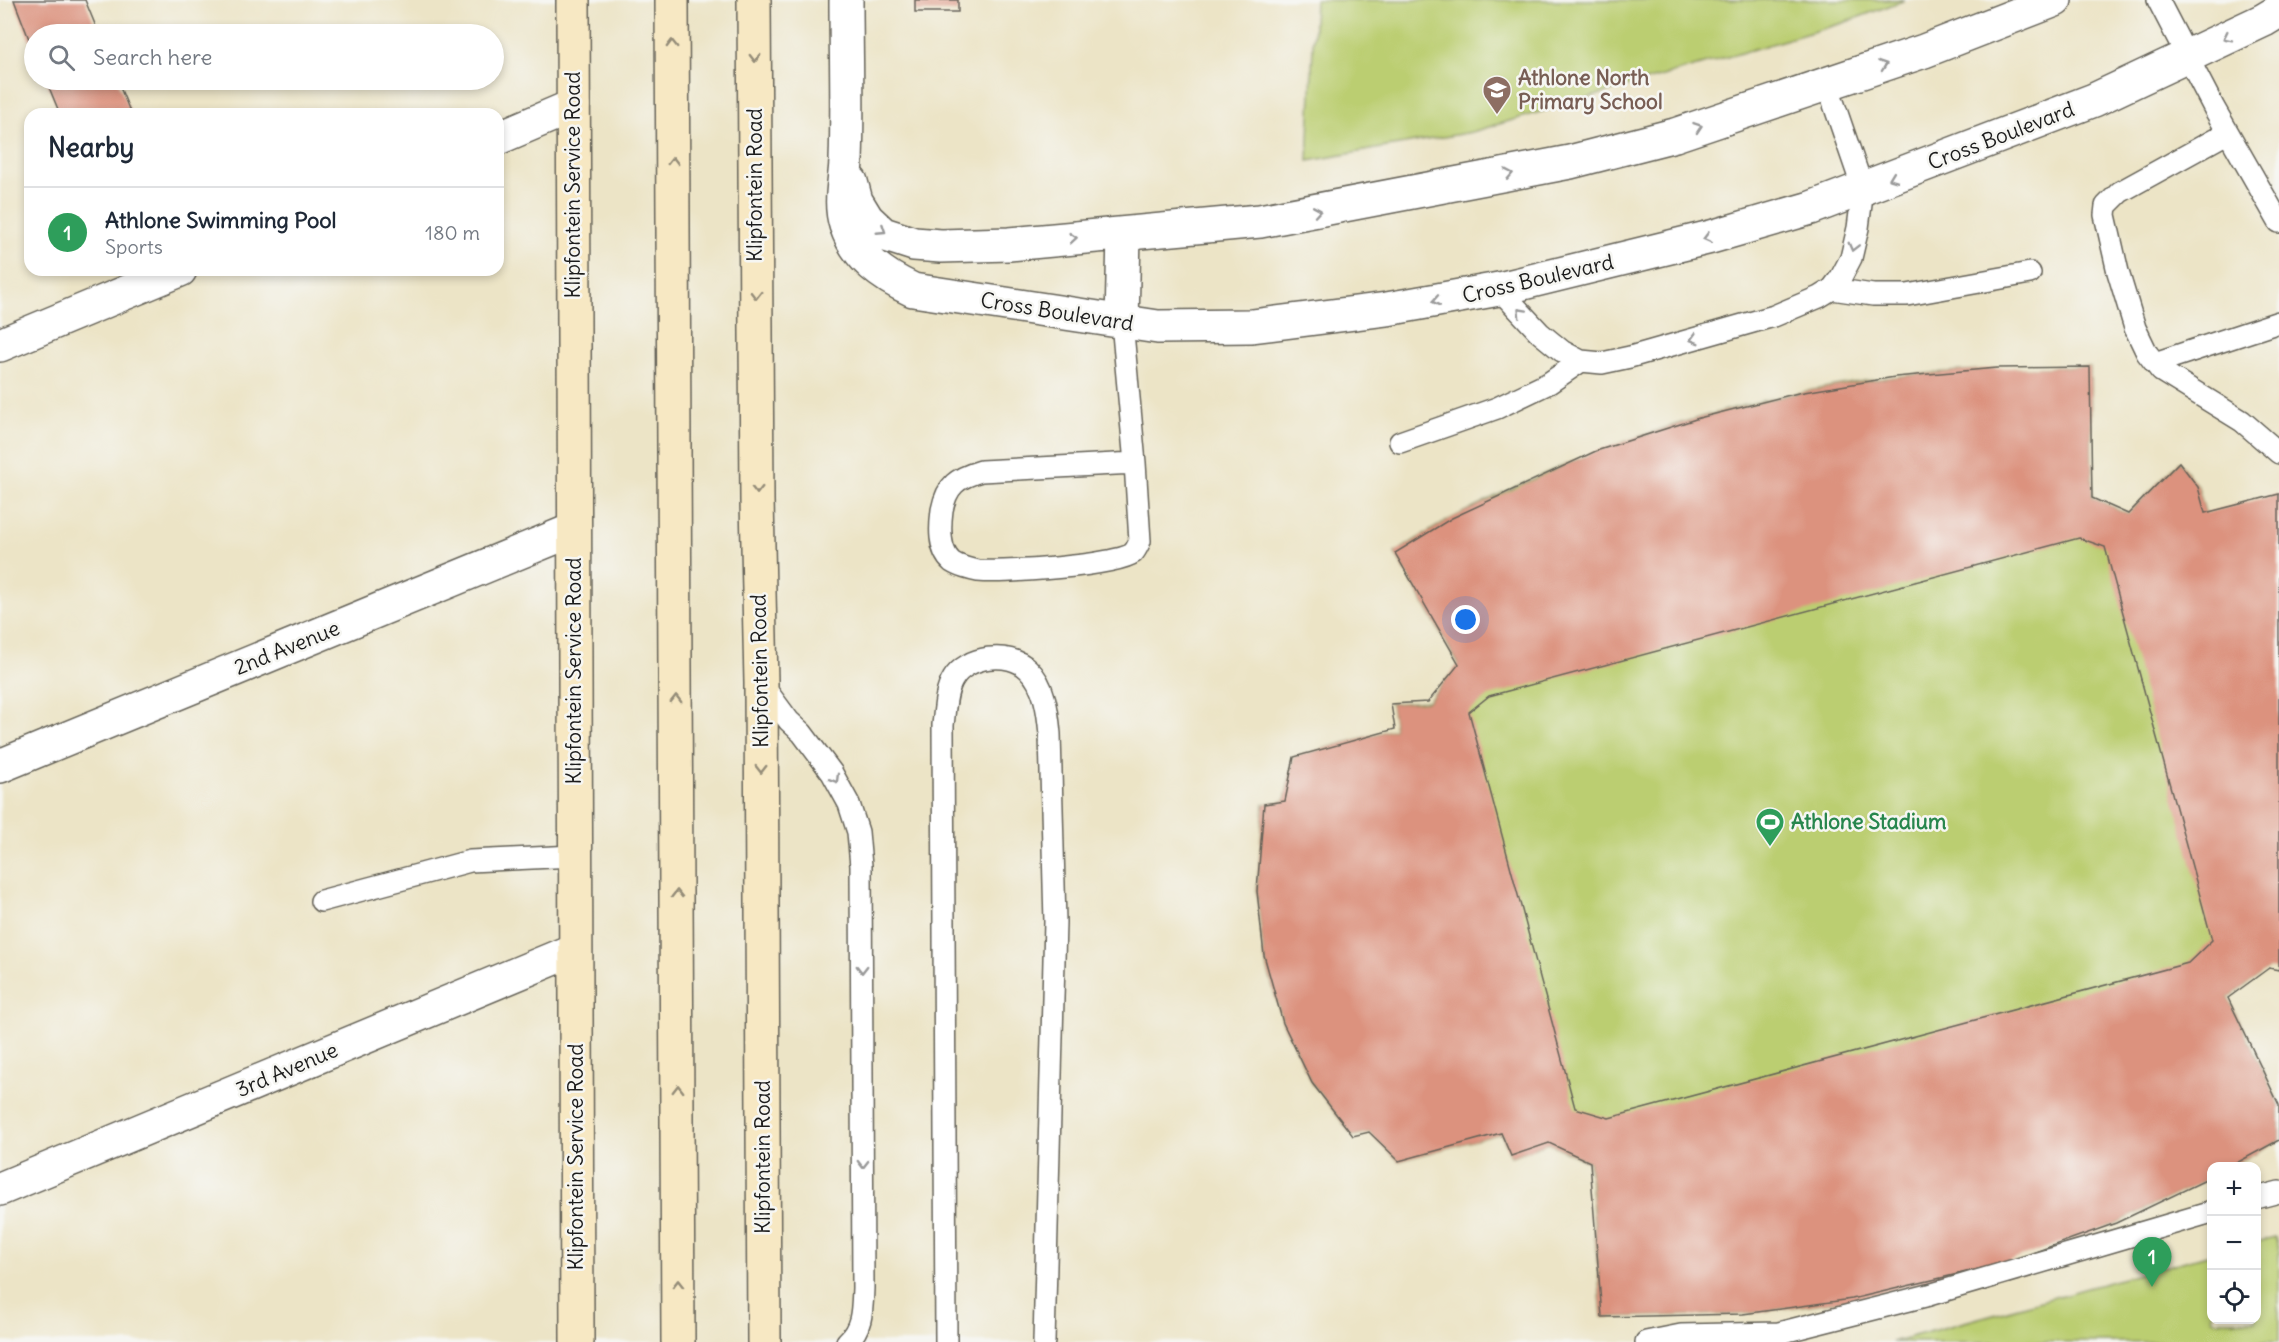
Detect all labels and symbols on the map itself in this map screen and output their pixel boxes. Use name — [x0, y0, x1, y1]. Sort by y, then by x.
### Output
one-way arrow — [2223, 30, 2234, 42]
one-way arrow — [666, 39, 678, 48]
one-way arrow — [749, 54, 761, 63]
one-way arrow — [1877, 59, 1888, 72]
place label: Athlone North Primary School — [1518, 64, 1663, 115]
street label: Klipfontein Service Road — [559, 72, 586, 298]
school or university icon: Athlone North Primary School — [1481, 74, 1513, 116]
street label: Cross Boulevard — [1924, 95, 2078, 176]
street label: Klipfontein Road — [741, 108, 768, 262]
one-way arrow — [1692, 122, 1703, 135]
one-way arrow — [667, 157, 679, 166]
one-way arrow — [1504, 168, 1514, 181]
one-way arrow — [1888, 170, 1898, 183]
one-way arrow — [1312, 205, 1322, 218]
one-way arrow — [875, 223, 886, 234]
one-way arrow — [1702, 231, 1713, 243]
one-way arrow — [1069, 232, 1078, 245]
one-way arrow — [1848, 241, 1861, 251]
street label: Cross Boulevard — [1460, 248, 1616, 309]
street label: Cross Boulevard — [979, 286, 1136, 337]
one-way arrow — [750, 291, 762, 300]
one-way arrow — [1431, 294, 1441, 307]
one-way arrow — [1517, 309, 1528, 320]
one-way arrow — [1690, 332, 1700, 344]
one-way arrow — [751, 486, 763, 495]
street label: Klipfontein Service Road — [560, 558, 587, 784]
street label: Klipfontein Road — [745, 594, 774, 748]
your location — [1451, 605, 1480, 634]
street label: 2nd Avenue — [230, 614, 344, 681]
one-way arrow — [670, 694, 682, 703]
one-way arrow — [755, 765, 767, 774]
one-way arrow — [827, 773, 839, 783]
sports icon: Athlone Stadium — [1754, 806, 1786, 848]
place label: Athlone Stadium — [1791, 808, 1947, 835]
one-way arrow — [671, 889, 683, 898]
one-way arrow — [856, 964, 868, 973]
street label: 3rd Avenue — [232, 1036, 342, 1103]
street label: Klipfontein Service Road — [562, 1044, 589, 1270]
street label: Klipfontein Road — [749, 1080, 776, 1234]
one-way arrow — [672, 1084, 684, 1093]
one-way arrow — [857, 1159, 869, 1168]
pin: 1 — [2132, 1238, 2172, 1287]
one-way arrow — [672, 1279, 684, 1288]

